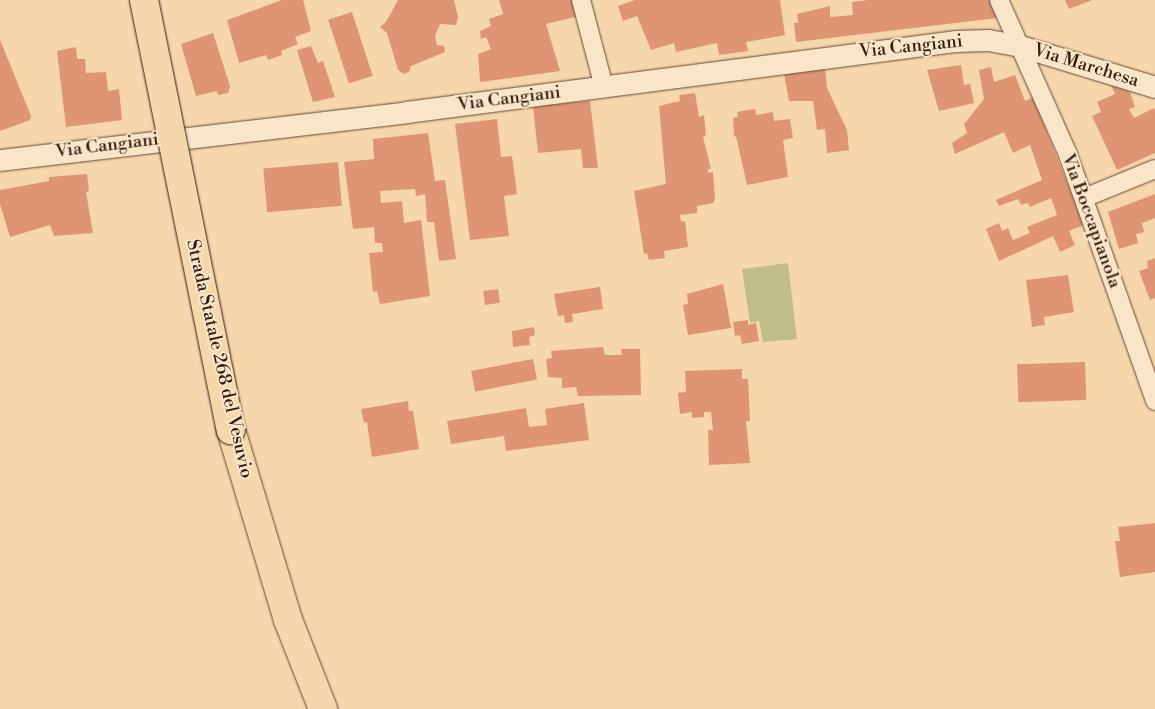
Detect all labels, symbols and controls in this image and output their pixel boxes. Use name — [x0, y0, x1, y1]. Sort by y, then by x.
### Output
street label: Via Cangiani — [858, 31, 964, 63]
street label: Via Marchesa — [1031, 40, 1141, 92]
street label: Via Cangiani — [456, 82, 562, 116]
street label: Via Cangiani — [54, 129, 160, 163]
street label: Via Boccapianola — [1057, 151, 1125, 291]
street label: Strada Statale 268 del Vesuvio — [181, 238, 257, 480]

